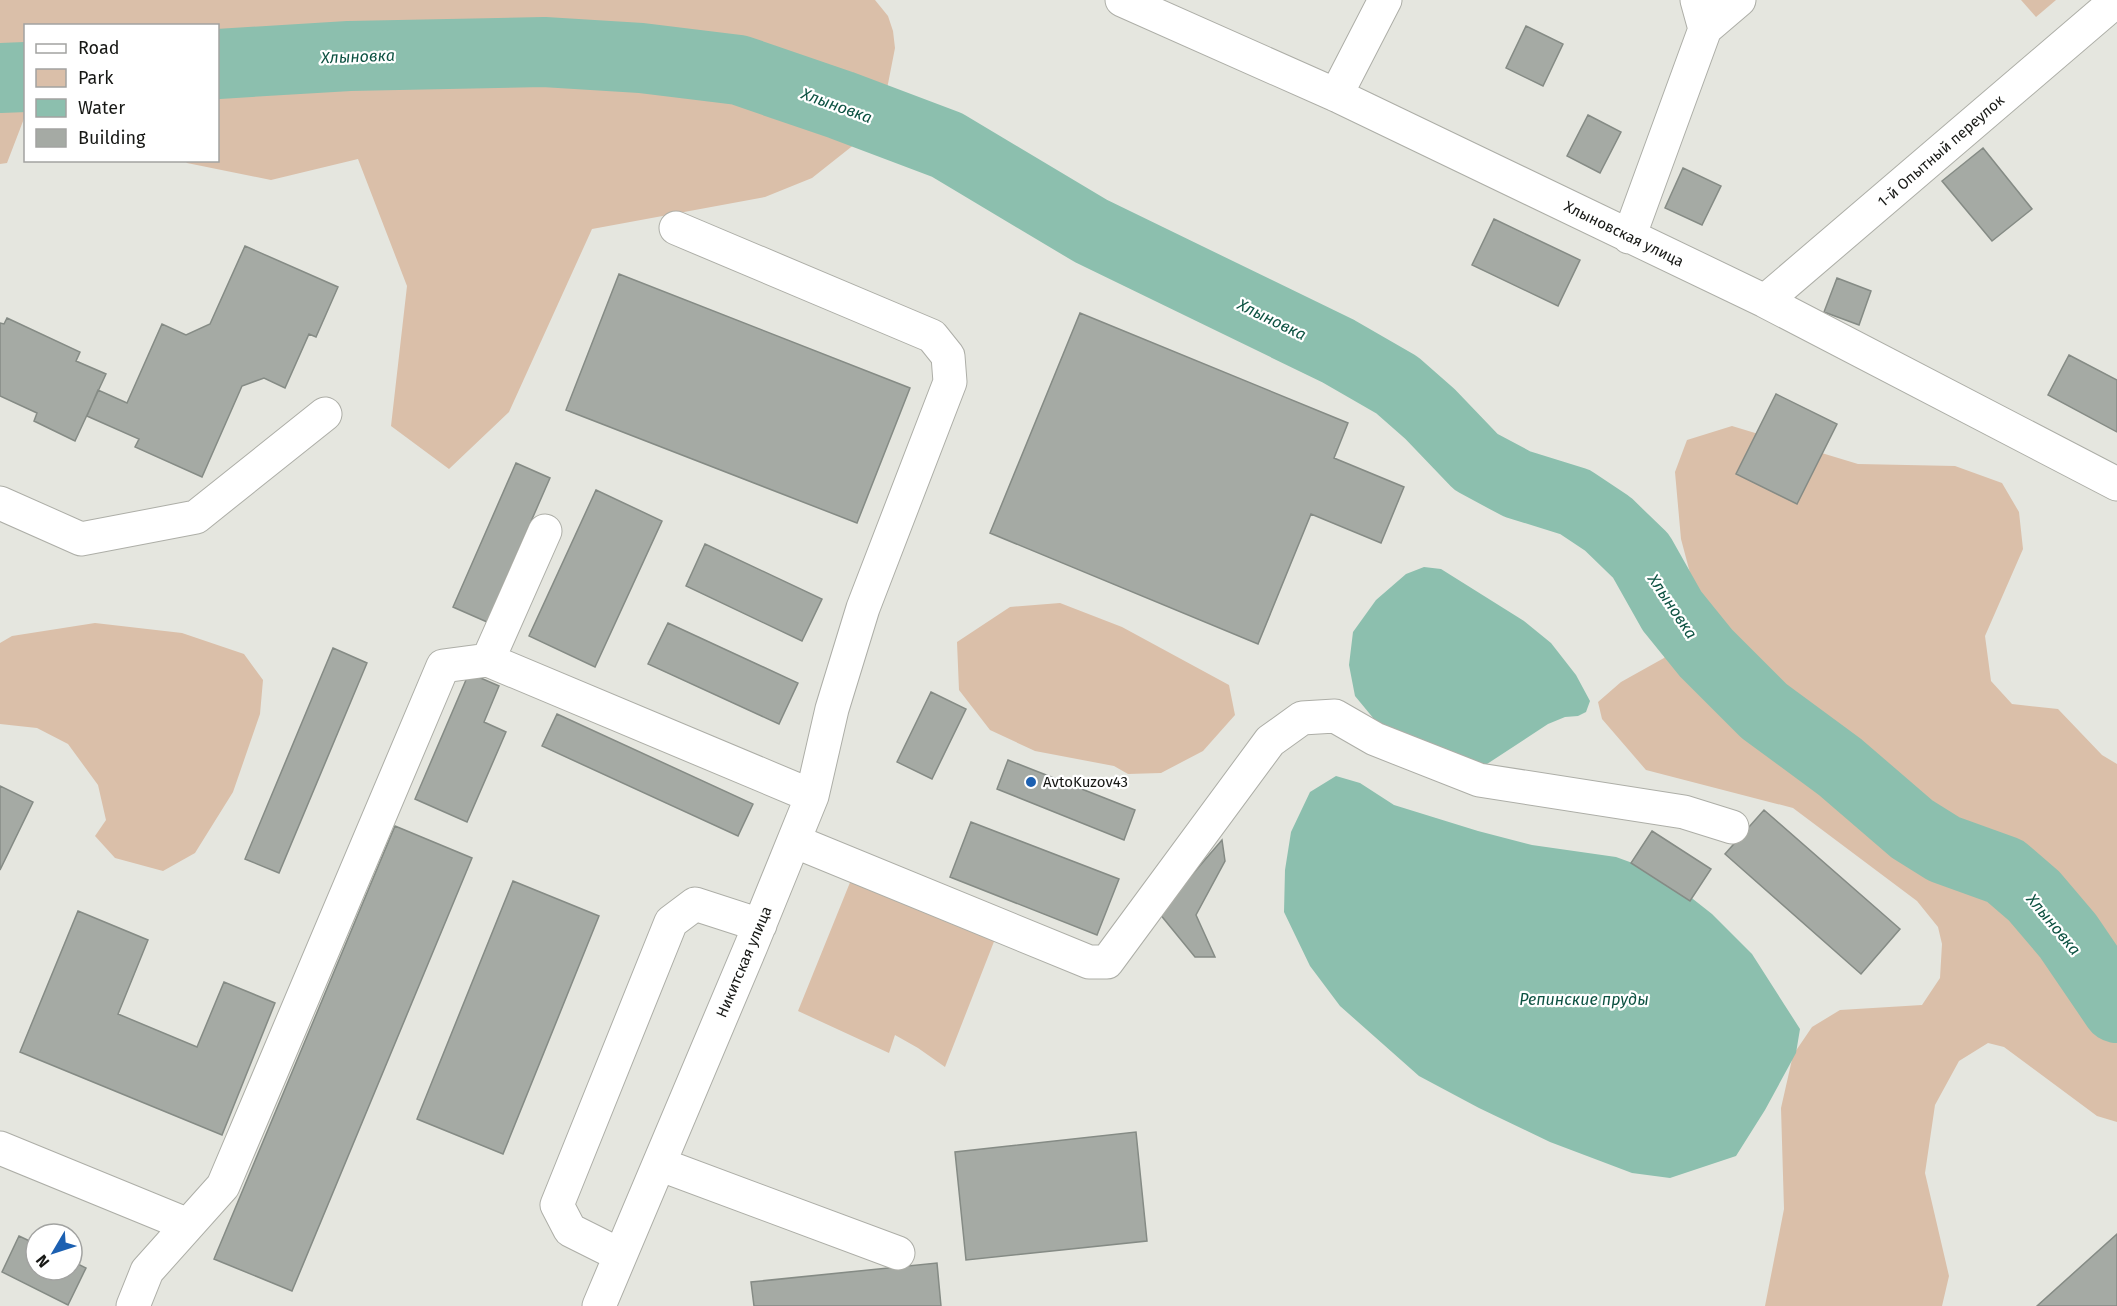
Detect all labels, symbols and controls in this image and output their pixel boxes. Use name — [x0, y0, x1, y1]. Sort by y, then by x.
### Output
legend — [24, 24, 219, 162]
text: Road — [78, 37, 120, 59]
water label: Хлыновка — [320, 46, 395, 67]
text: Park — [78, 67, 114, 89]
water label: Хлыновка — [798, 84, 875, 127]
street label: 1-й Опытный переулок — [1874, 91, 2008, 211]
text: Water — [78, 97, 125, 119]
text: Building — [78, 127, 146, 149]
street label: Хлыновская улица — [1561, 197, 1687, 271]
water label: Хлыновка — [1234, 294, 1309, 344]
water label: Хлыновка — [1643, 570, 1701, 642]
place label: AvtoKuzov43 — [1043, 773, 1128, 791]
marker: AvtoKuzov43 — [1024, 775, 1038, 789]
water label: Хлыновка — [2022, 889, 2085, 959]
street label: Никитская улица — [712, 904, 776, 1020]
water label: Репинские пруды — [1519, 990, 1649, 1009]
north arrow — [24, 1222, 84, 1282]
text: N — [32, 1251, 53, 1271]

